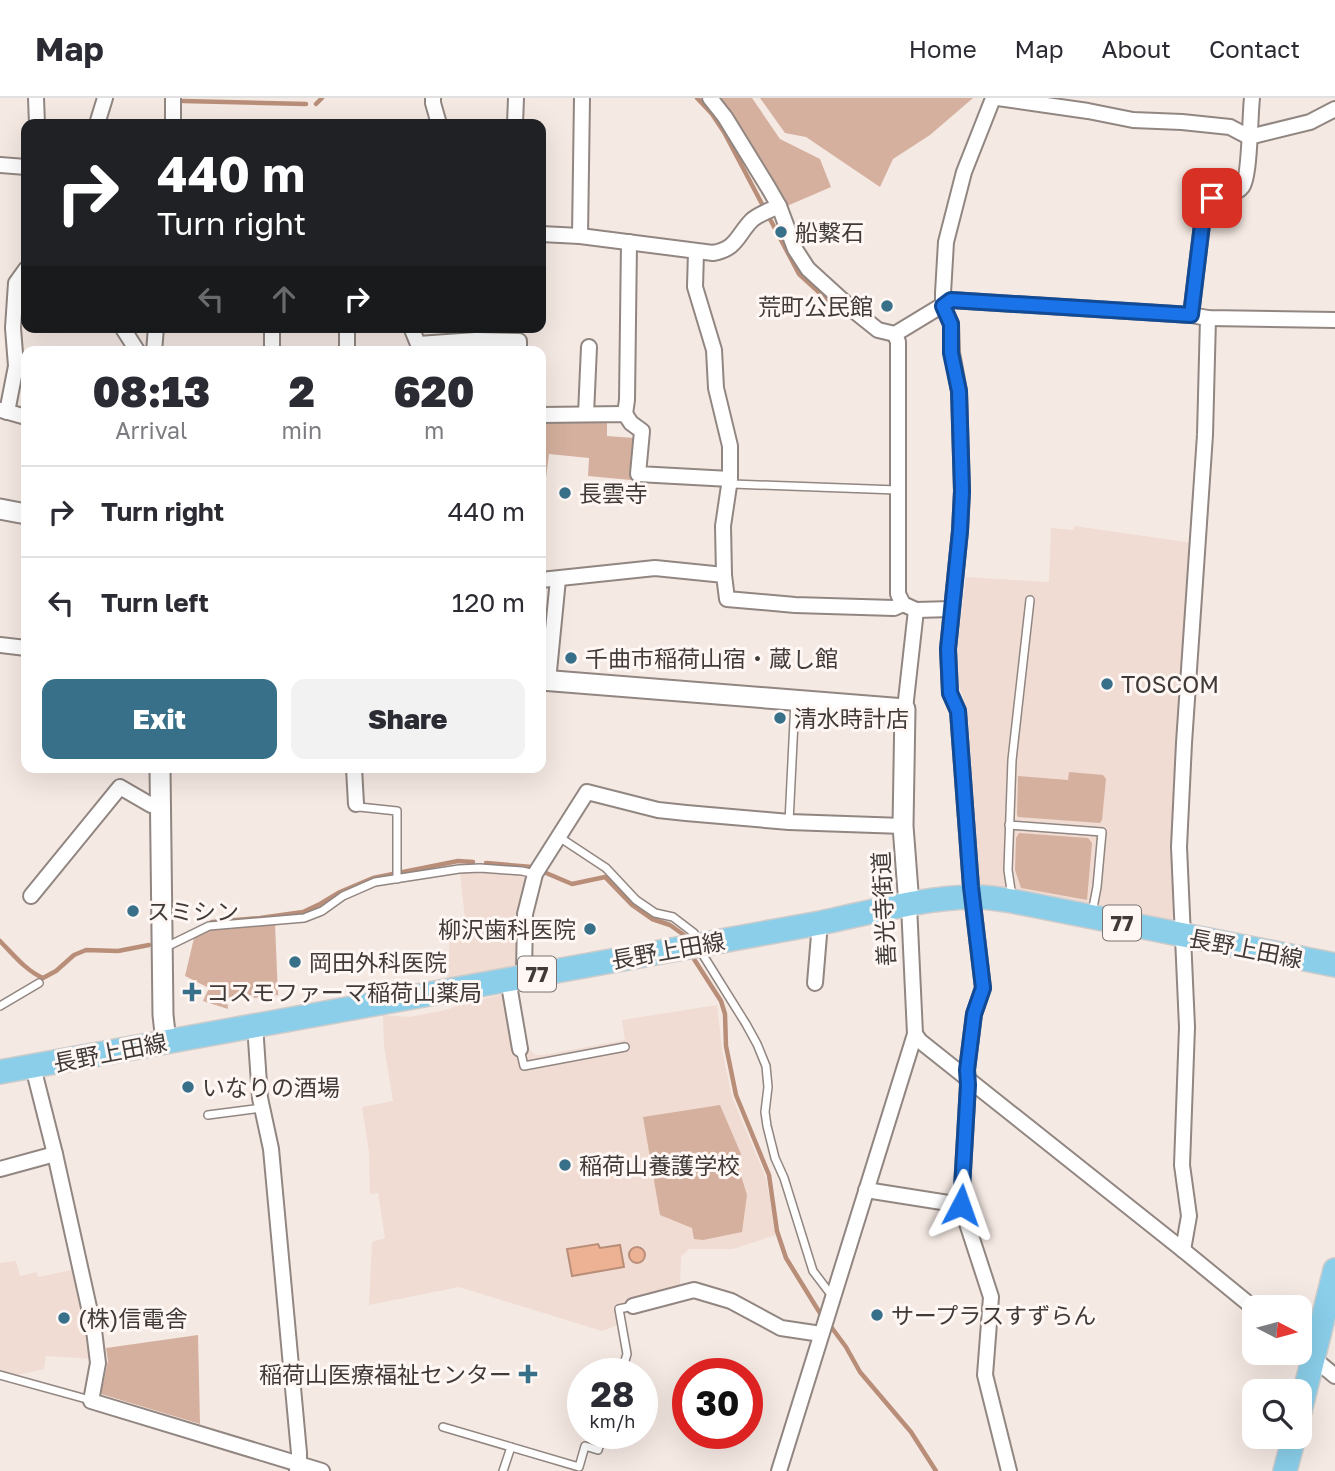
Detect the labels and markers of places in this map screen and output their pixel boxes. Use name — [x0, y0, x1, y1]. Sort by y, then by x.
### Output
pin — [1182, 168, 1242, 228]
place label: 船繋石 — [795, 218, 864, 246]
marker: 船繋石 — [773, 224, 789, 240]
place label: 荒町公民館 — [758, 292, 873, 320]
marker: 荒町公民館 — [879, 298, 895, 314]
place label: 長雲寺 — [579, 479, 648, 507]
marker: 長雲寺 — [557, 485, 573, 501]
place label: 千曲市稲荷山宿・蔵し館 — [585, 644, 838, 672]
marker: 千曲市稲荷山宿・蔵し館 — [563, 650, 579, 666]
place label: TOSCOM — [1121, 670, 1219, 698]
marker: TOSCOM — [1099, 676, 1115, 692]
place label: 清水時計店 — [794, 704, 909, 732]
marker: 清水時計店 — [772, 710, 788, 726]
place label: スミシン — [147, 897, 239, 925]
marker: スミシン — [125, 903, 141, 919]
place label: 柳沢歯科医院 — [438, 915, 576, 943]
marker: 柳沢歯科医院 — [582, 921, 598, 937]
place label: 岡田外科医院 — [309, 948, 447, 976]
marker: 岡田外科医院 — [287, 954, 303, 970]
place label: コスモファーマ稲荷山薬局 — [206, 978, 482, 1006]
marker: コスモファーマ稲荷山薬局 — [184, 984, 200, 1000]
place label: いなりの酒場 — [202, 1073, 340, 1101]
marker: いなりの酒場 — [180, 1079, 196, 1095]
place label: 稲荷山養護学校 — [579, 1151, 740, 1179]
marker: 稲荷山養護学校 — [557, 1157, 573, 1173]
place label: サープラスすずらん — [891, 1301, 1096, 1329]
place label: (株)信電舎 — [78, 1304, 187, 1332]
marker: サープラスすずらん — [869, 1307, 885, 1323]
marker: (株)信電舎 — [56, 1310, 72, 1326]
place label: 稲荷山医療福祉センター — [259, 1360, 512, 1388]
marker: 稲荷山医療福祉センター — [518, 1364, 538, 1384]

